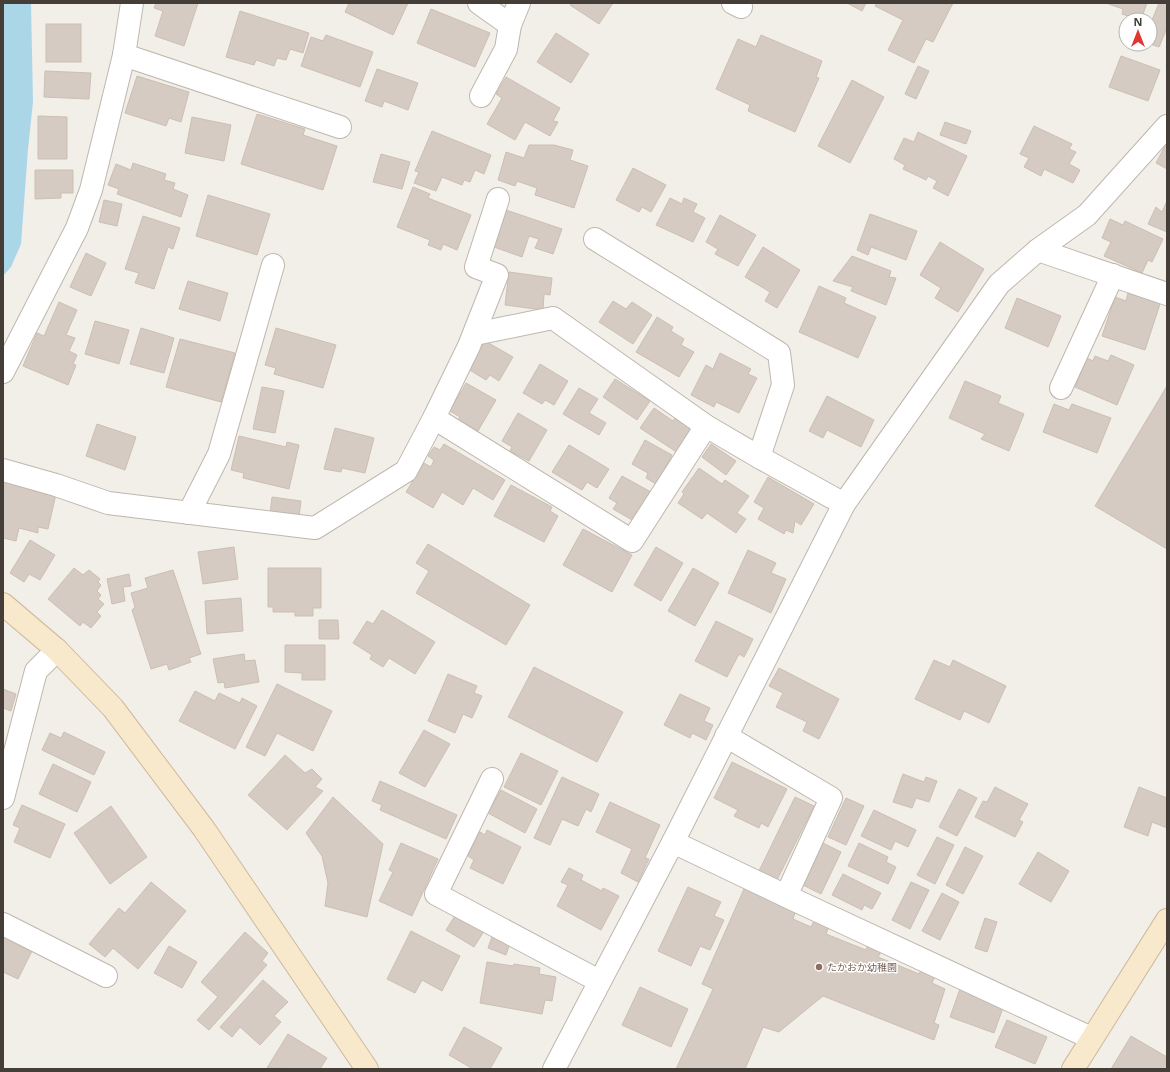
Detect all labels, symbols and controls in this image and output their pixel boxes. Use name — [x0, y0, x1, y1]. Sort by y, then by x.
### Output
north arrow — [1118, 12, 1158, 52]
text: N — [1134, 14, 1142, 29]
place label: たかおか幼稚園 — [827, 960, 897, 974]
marker: たかおか幼稚園 — [814, 962, 824, 972]

